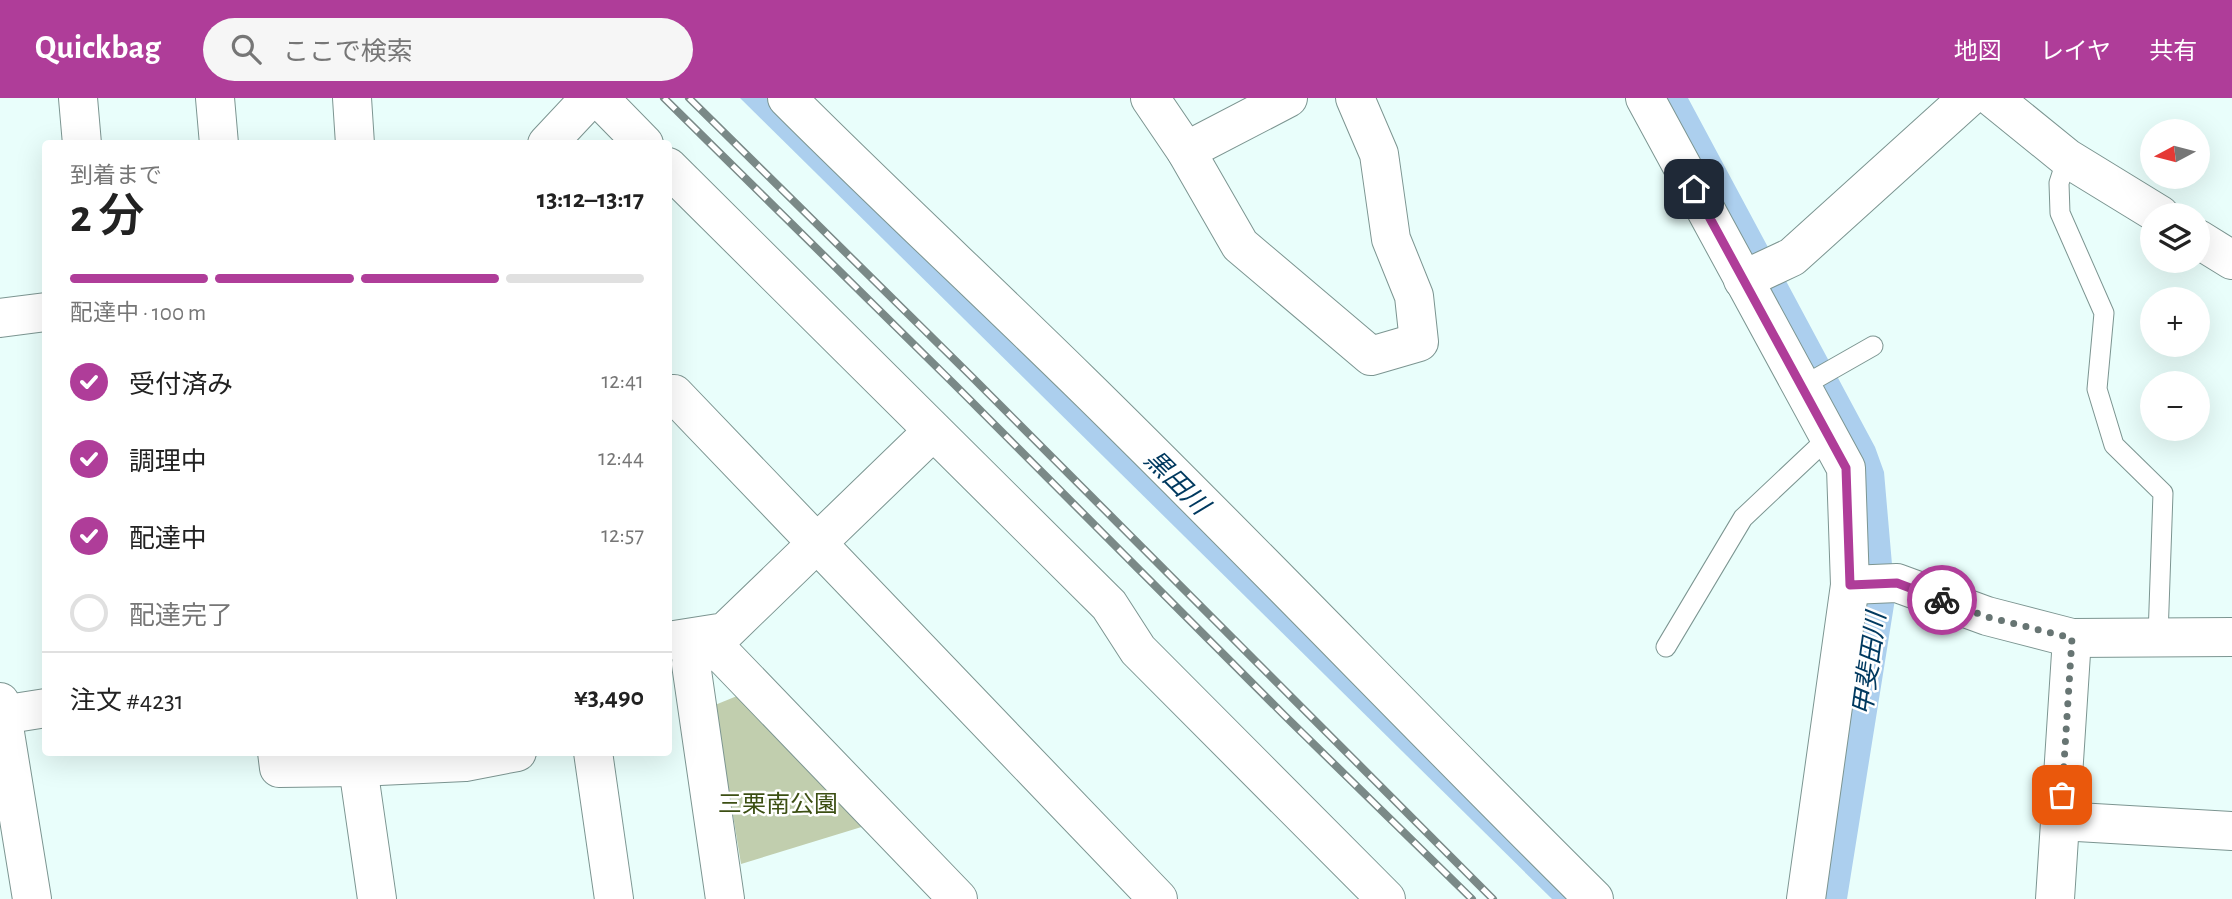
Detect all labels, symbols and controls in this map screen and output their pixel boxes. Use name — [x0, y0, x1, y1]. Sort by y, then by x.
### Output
search box — [203, 18, 693, 81]
icon: search — [227, 30, 265, 68]
text: Quickbag — [35, 32, 161, 65]
text: ここで検索 — [283, 39, 413, 65]
text: 地図 — [1954, 40, 2002, 64]
text: レイヤ — [2040, 40, 2111, 64]
text: 共有 — [2149, 40, 2197, 64]
north arrow — [2140, 119, 2210, 189]
map controls — [2140, 119, 2210, 441]
pin — [1664, 159, 1724, 219]
text: 到着まで — [70, 165, 162, 188]
icon: home — [1675, 170, 1713, 208]
text: 13:12–13:17 — [537, 186, 644, 212]
text: 2 分 — [70, 194, 145, 240]
button: layers — [2140, 203, 2210, 273]
button: + — [2140, 287, 2210, 357]
text: 配達中 · 100 m — [70, 302, 206, 325]
icon: check — [70, 363, 108, 401]
text: 12:41 — [601, 370, 644, 393]
button: − — [2140, 371, 2210, 441]
text: 受付済み — [129, 372, 233, 398]
icon: check — [70, 440, 108, 478]
water label: 黒田川 — [1140, 446, 1215, 522]
text: 12:44 — [598, 447, 644, 470]
text: 調理中 — [129, 449, 207, 475]
icon: check — [70, 517, 108, 555]
text: 12:57 — [601, 524, 644, 547]
text: 配達中 — [129, 526, 207, 552]
courier — [1907, 565, 1977, 635]
icon: bike — [1923, 581, 1961, 619]
text: 配達完了 — [129, 603, 233, 629]
water label: 甲斐田川 — [1849, 608, 1891, 717]
text: ¥3,490 — [574, 684, 644, 710]
text: 注文 #4231 — [70, 688, 184, 714]
pin — [2032, 765, 2092, 825]
icon: bag — [2043, 776, 2081, 814]
park label: 三栗南公園 — [718, 791, 838, 817]

